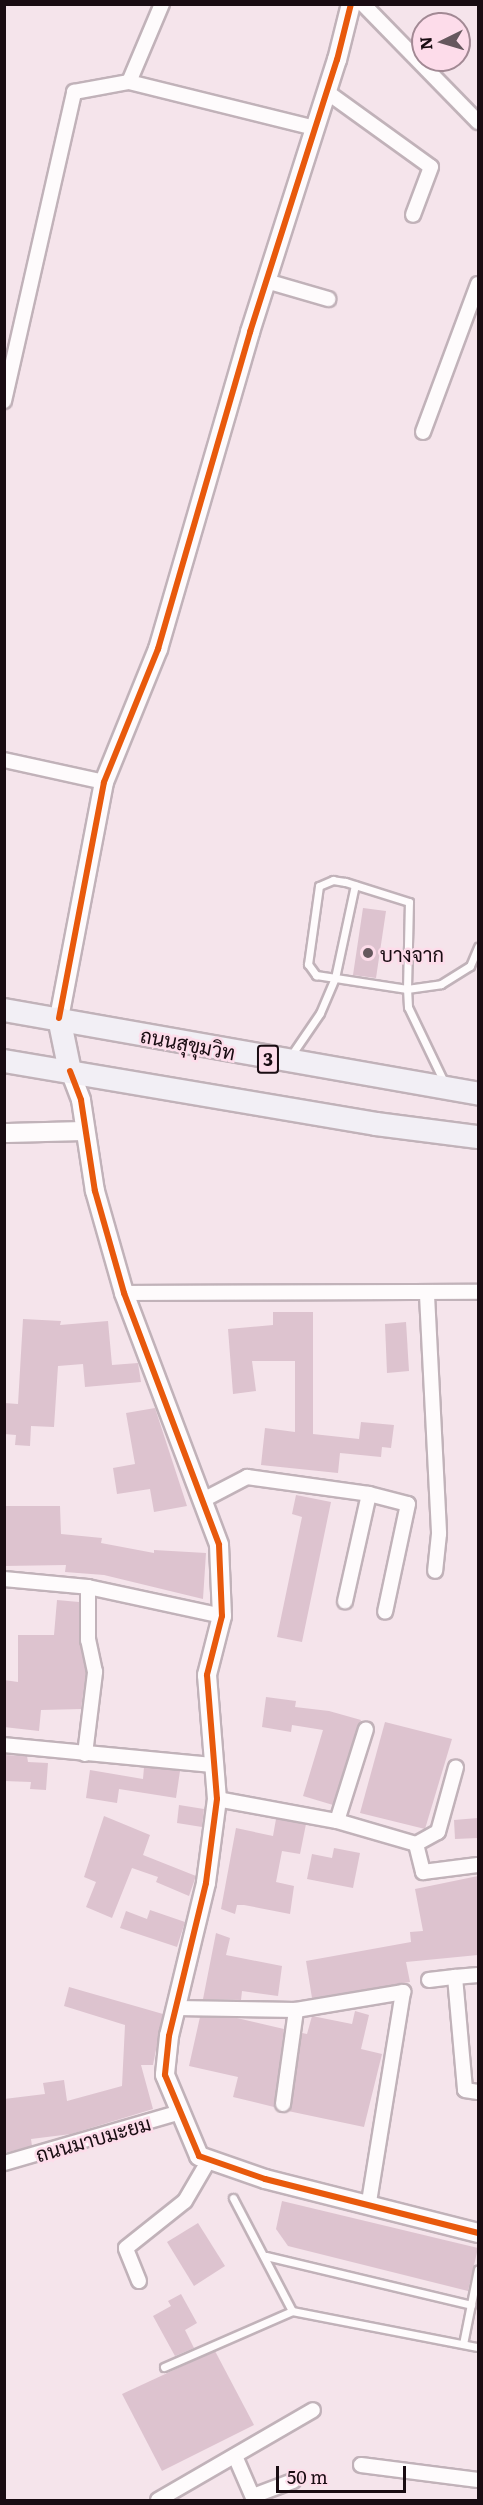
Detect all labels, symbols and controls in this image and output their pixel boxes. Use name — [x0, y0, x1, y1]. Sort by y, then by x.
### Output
north arrow — [411, 12, 471, 72]
text: N — [413, 36, 438, 51]
place label: บางจาก — [380, 941, 444, 965]
marker: บางจาก — [361, 946, 375, 960]
street label: ถนนสุขุมวิท — [138, 1022, 238, 1064]
road number: 3 — [256, 1044, 280, 1074]
street label: ถนนมาบมะยม — [33, 2110, 153, 2166]
scale bar — [279, 2454, 410, 2492]
text: 50 m — [287, 2463, 328, 2490]

